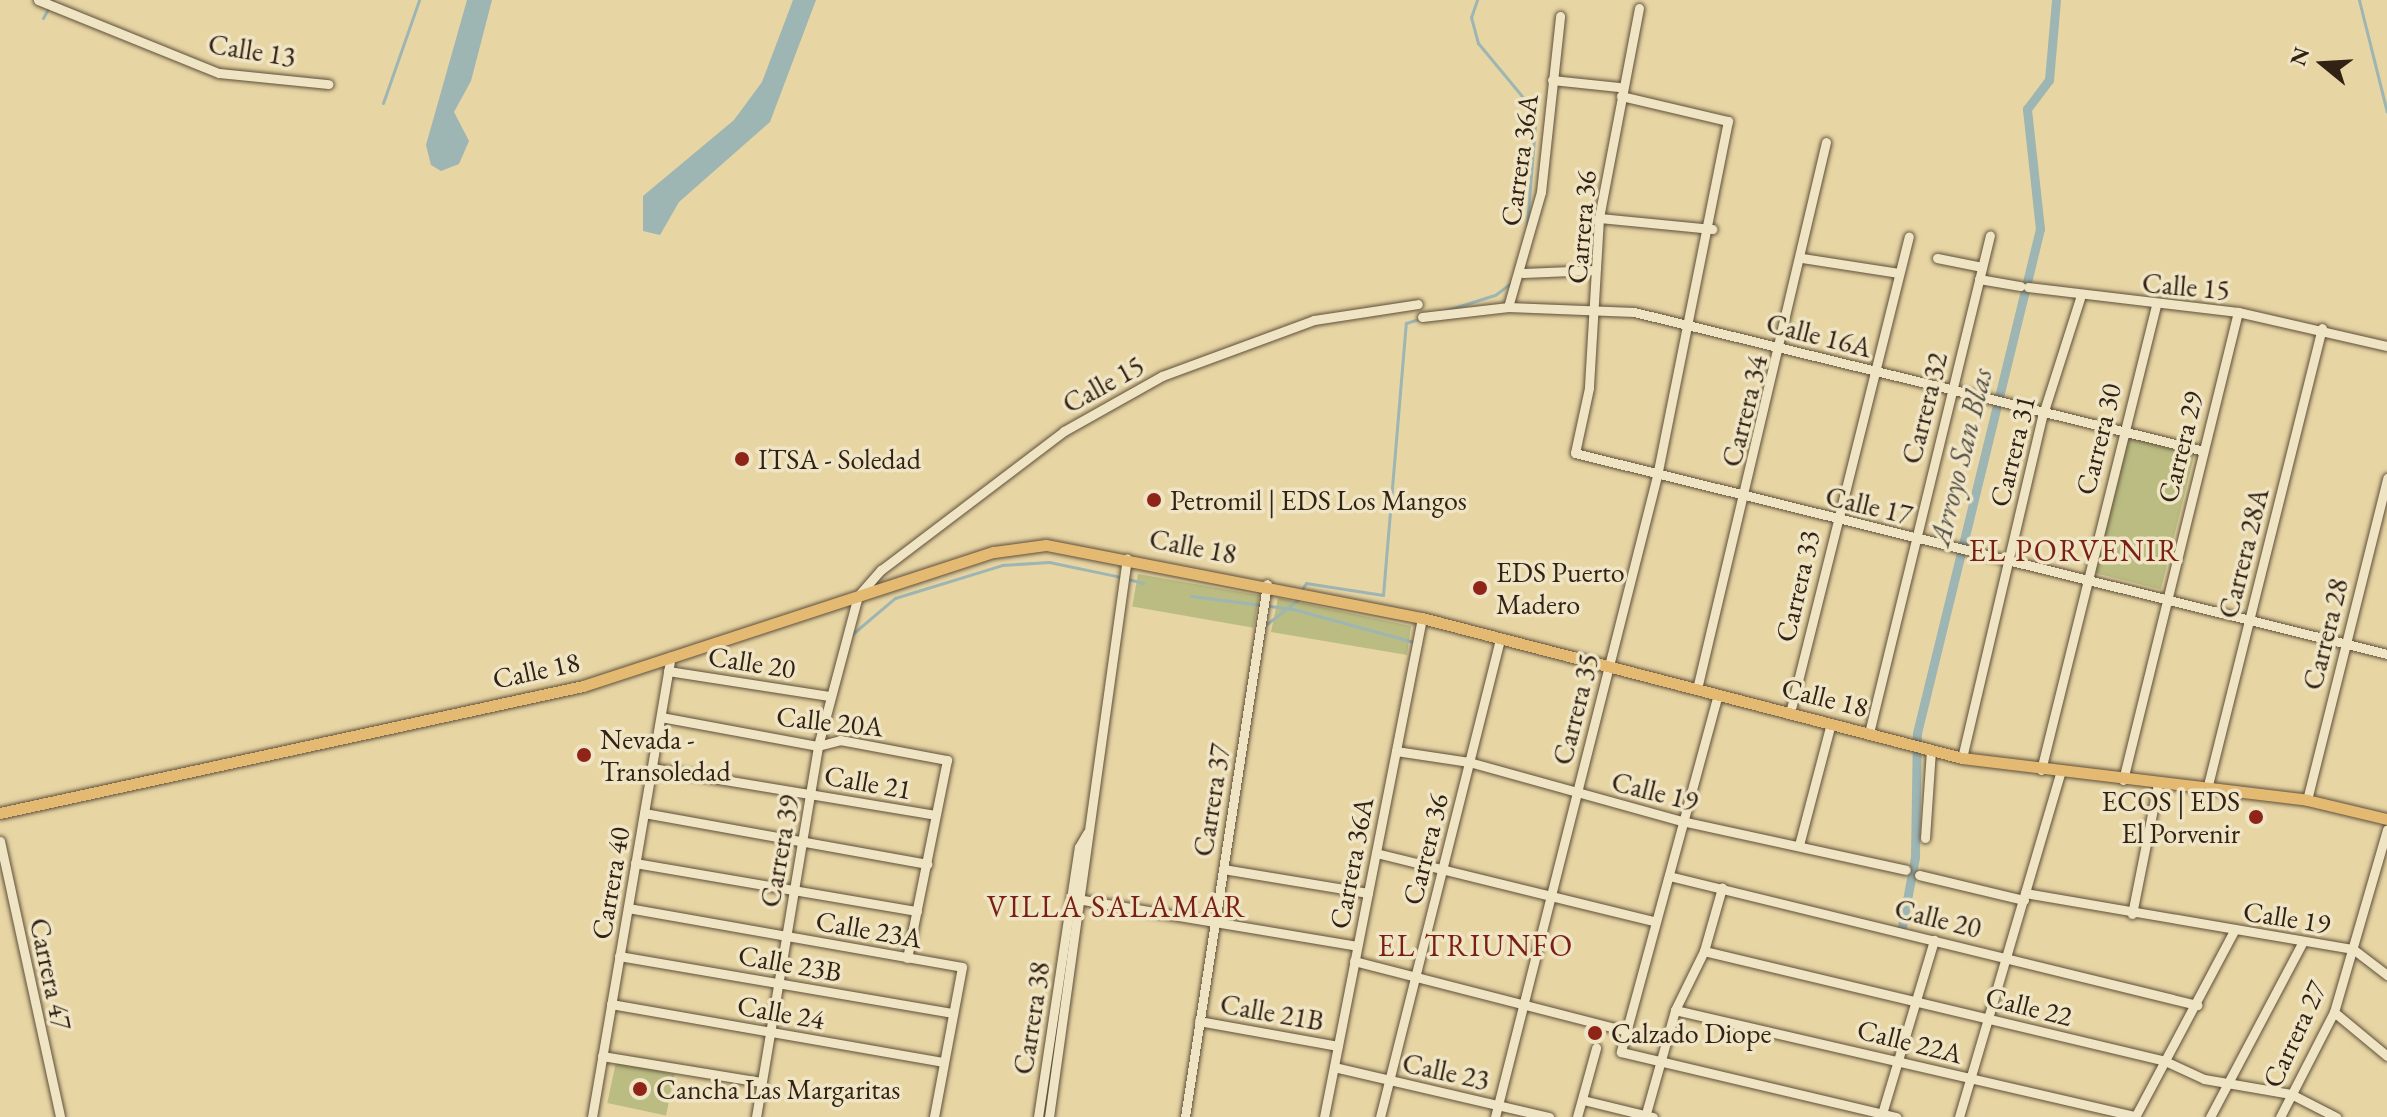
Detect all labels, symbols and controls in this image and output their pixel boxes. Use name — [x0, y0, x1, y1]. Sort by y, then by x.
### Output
north arrow — [2283, 24, 2363, 104]
street label: Calle 13 — [206, 27, 298, 73]
text: N — [2283, 43, 2316, 69]
street label: Carrera 36A — [1493, 92, 1545, 228]
street label: Carrera 36 — [1559, 169, 1603, 285]
street label: Calle 15 — [2141, 265, 2231, 307]
street label: Calle 16A — [1763, 306, 1875, 364]
street label: Calle 15 — [1056, 348, 1150, 420]
street label: Carrera 32 — [1894, 349, 1954, 467]
street label: Carrera 34 — [1714, 352, 1774, 470]
water label: Arroyo San Blas — [1922, 365, 2000, 549]
street label: Carrera 30 — [2068, 380, 2128, 498]
street label: Carrera 29 — [2150, 388, 2210, 506]
street label: Carrera 31 — [1982, 392, 2042, 510]
place label: ITSA - Soledad — [758, 442, 921, 476]
marker: ITSA - Soledad — [733, 450, 751, 468]
street label: Calle 17 — [1822, 479, 1916, 531]
place label: Petromil | EDS Los Mangos — [1170, 483, 1467, 517]
street label: Carrera 28A — [2211, 484, 2275, 622]
marker: Petromil | EDS Los Mangos — [1145, 491, 1163, 509]
street label: Calle 18 — [1147, 521, 1239, 571]
street label: Carrera 33 — [1768, 527, 1826, 645]
district label: EL PORVENIR — [1969, 533, 2181, 569]
place label: EDS Puerto Madero — [1496, 555, 1625, 621]
street label: Carrera 28 — [2295, 575, 2355, 693]
marker: EDS Puerto Madero — [1471, 579, 1489, 597]
street label: Calle 20 — [706, 639, 798, 685]
street label: Calle 18 — [490, 644, 582, 696]
street label: Carrera 35 — [1545, 650, 1605, 768]
street label: Calle 18 — [1778, 670, 1872, 724]
street label: Calle 20A — [775, 699, 885, 743]
place label: Nevada - Transoledad — [600, 722, 731, 788]
street label: Carrera 37 — [1186, 741, 1236, 859]
marker: Nevada - Transoledad — [575, 746, 593, 764]
street label: Calle 21 — [822, 758, 914, 806]
street label: Calle 19 — [1608, 764, 1702, 818]
place label: ECOS | EDS El Porvenir — [2102, 784, 2240, 850]
street label: Carrera 36 — [1395, 790, 1455, 908]
street label: Carrera 39 — [753, 792, 805, 910]
street label: Carrera 36A — [1322, 794, 1380, 932]
marker: ECOS | EDS El Porvenir — [2247, 808, 2265, 826]
street label: Carrera 40 — [584, 824, 636, 942]
district label: VILLA SALAMAR — [987, 889, 1247, 925]
street label: Calle 20 — [1891, 891, 1985, 945]
street label: Calle 19 — [2241, 894, 2333, 940]
street label: Calle 23A — [813, 903, 925, 955]
street label: Carrera 47 — [23, 915, 79, 1033]
district label: EL TRIUNFO — [1378, 928, 1574, 964]
street label: Calle 23B — [736, 937, 844, 989]
street label: Carrera 38 — [1006, 959, 1056, 1077]
street label: Carrera 27 — [2255, 975, 2333, 1093]
street label: Calle 22 — [1982, 979, 2076, 1033]
street label: Calle 21B — [1218, 986, 1326, 1038]
street label: Calle 24 — [735, 988, 827, 1036]
street label: Calle 22A — [1854, 1012, 1966, 1070]
place label: Calzado Diope — [1611, 1016, 1771, 1050]
marker: Calzado Diope — [1586, 1024, 1604, 1042]
street label: Calle 23 — [1400, 1045, 1492, 1097]
place label: Cancha Las Margaritas — [656, 1072, 900, 1106]
marker: Cancha Las Margaritas — [631, 1080, 649, 1098]

